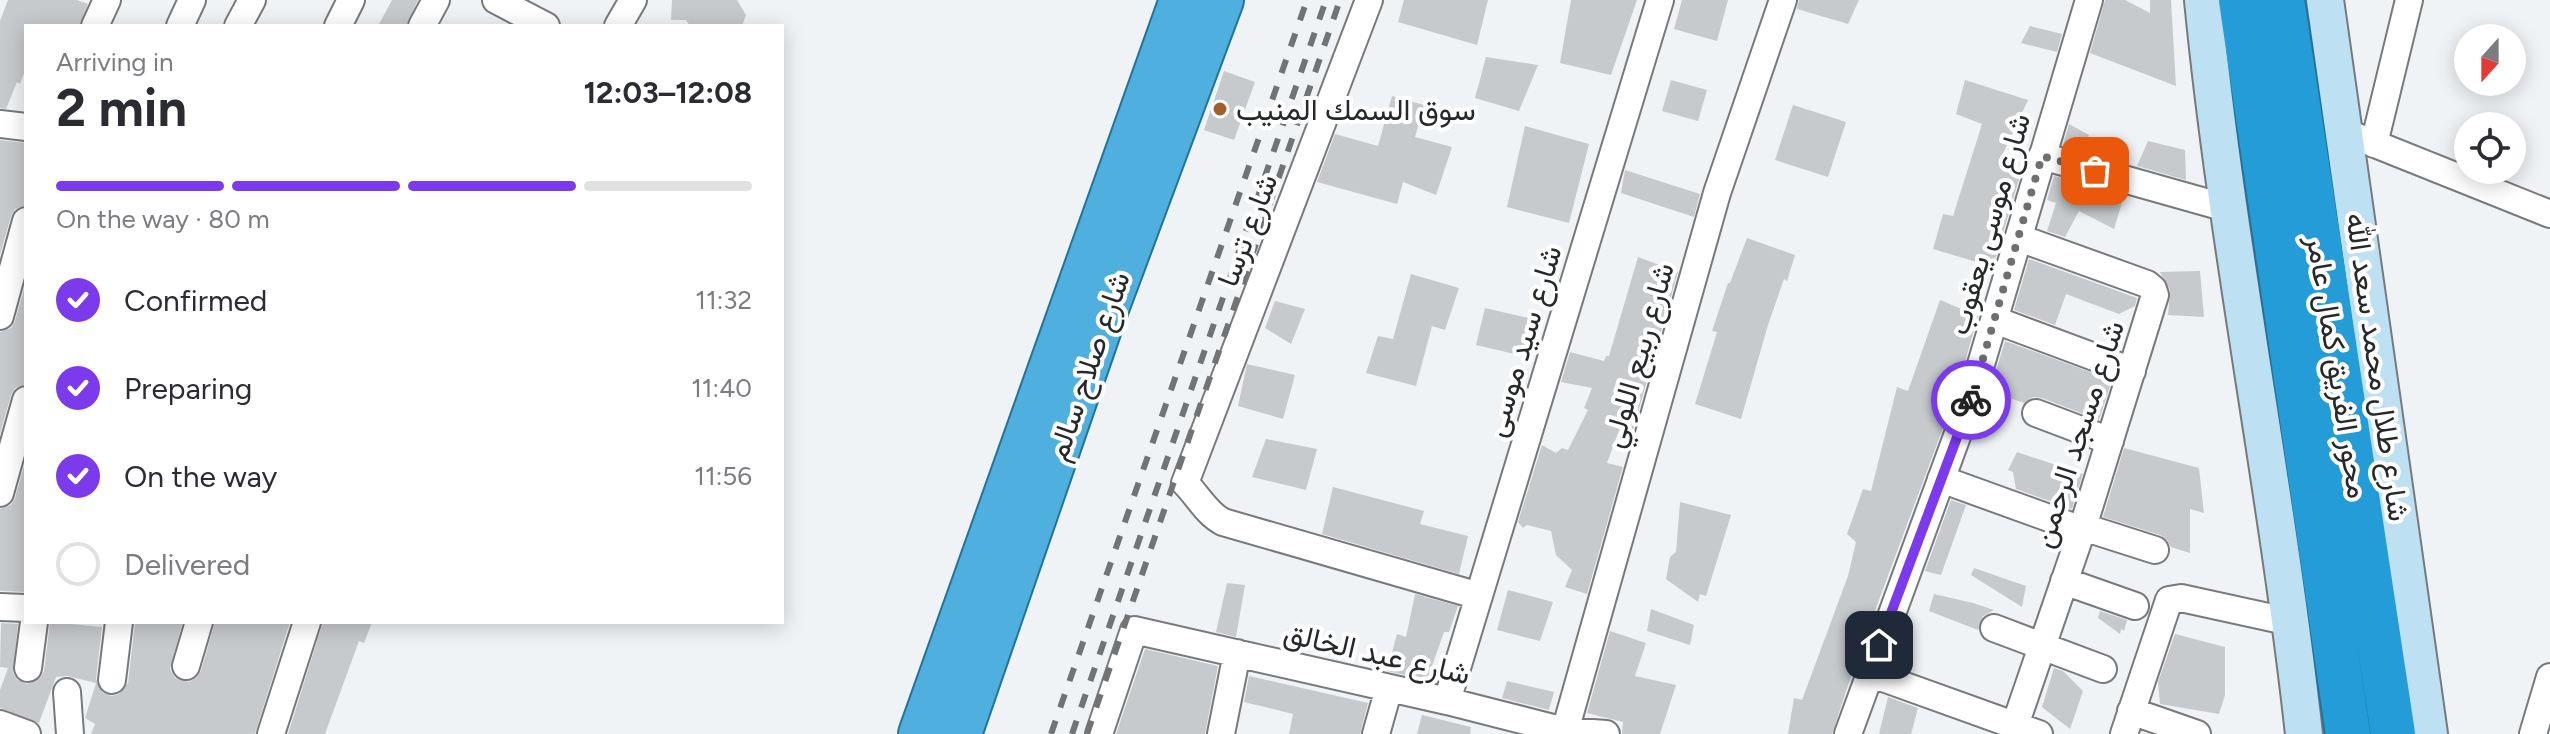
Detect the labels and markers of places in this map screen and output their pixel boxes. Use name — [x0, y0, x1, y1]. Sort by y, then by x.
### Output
place label: سوق السمك المنيب — [1236, 91, 1476, 128]
marker: سوق السمك المنيب — [1211, 100, 1229, 118]
pin — [2061, 137, 2129, 205]
pin — [1845, 611, 1913, 679]

